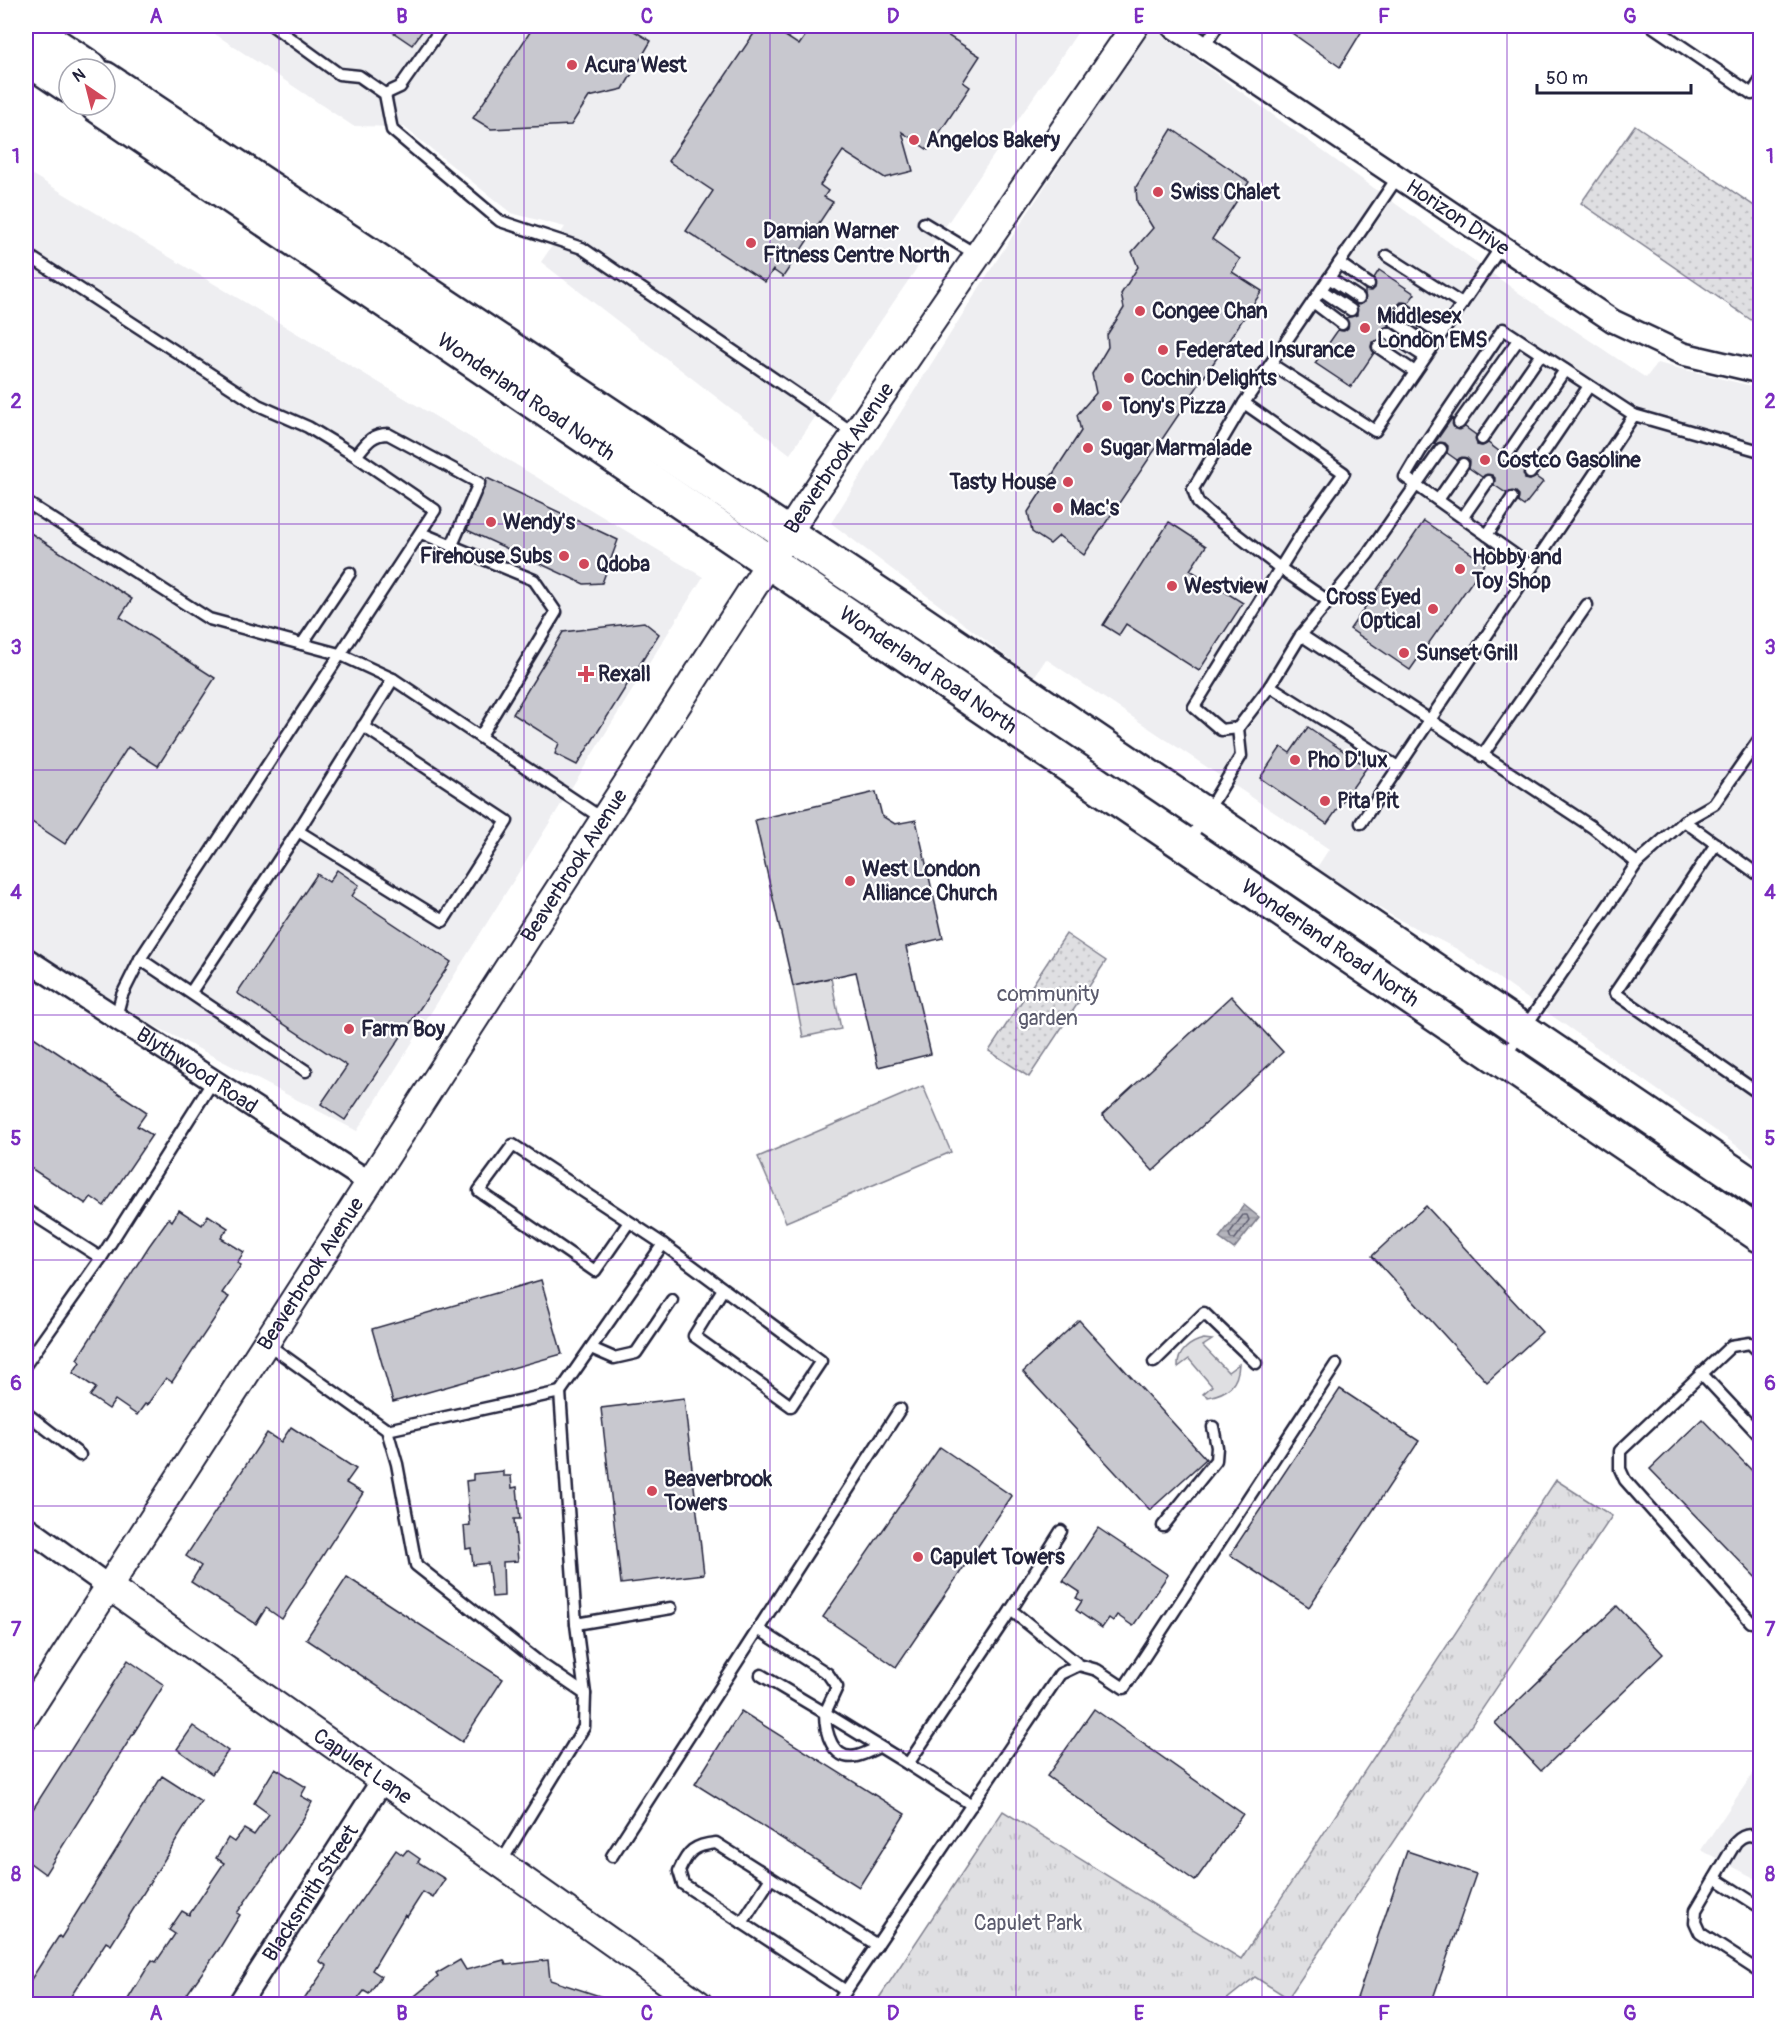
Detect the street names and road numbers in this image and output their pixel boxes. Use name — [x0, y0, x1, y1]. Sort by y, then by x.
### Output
street label: Horizon Drive — [1401, 173, 1515, 262]
street label: Wonderland Road North — [432, 327, 620, 467]
street label: Beaverbrook Avenue — [778, 377, 901, 539]
street label: Wonderland Road North — [834, 600, 1022, 740]
street label: Beaverbrook Avenue — [515, 783, 634, 947]
street label: Wonderland Road North — [1236, 873, 1424, 1013]
street label: Blythwood Road — [131, 1021, 263, 1120]
street label: Beaverbrook Avenue — [252, 1192, 371, 1356]
street label: Capulet Lane — [308, 1722, 418, 1811]
street label: Blacksmith Street — [257, 1819, 365, 1967]

